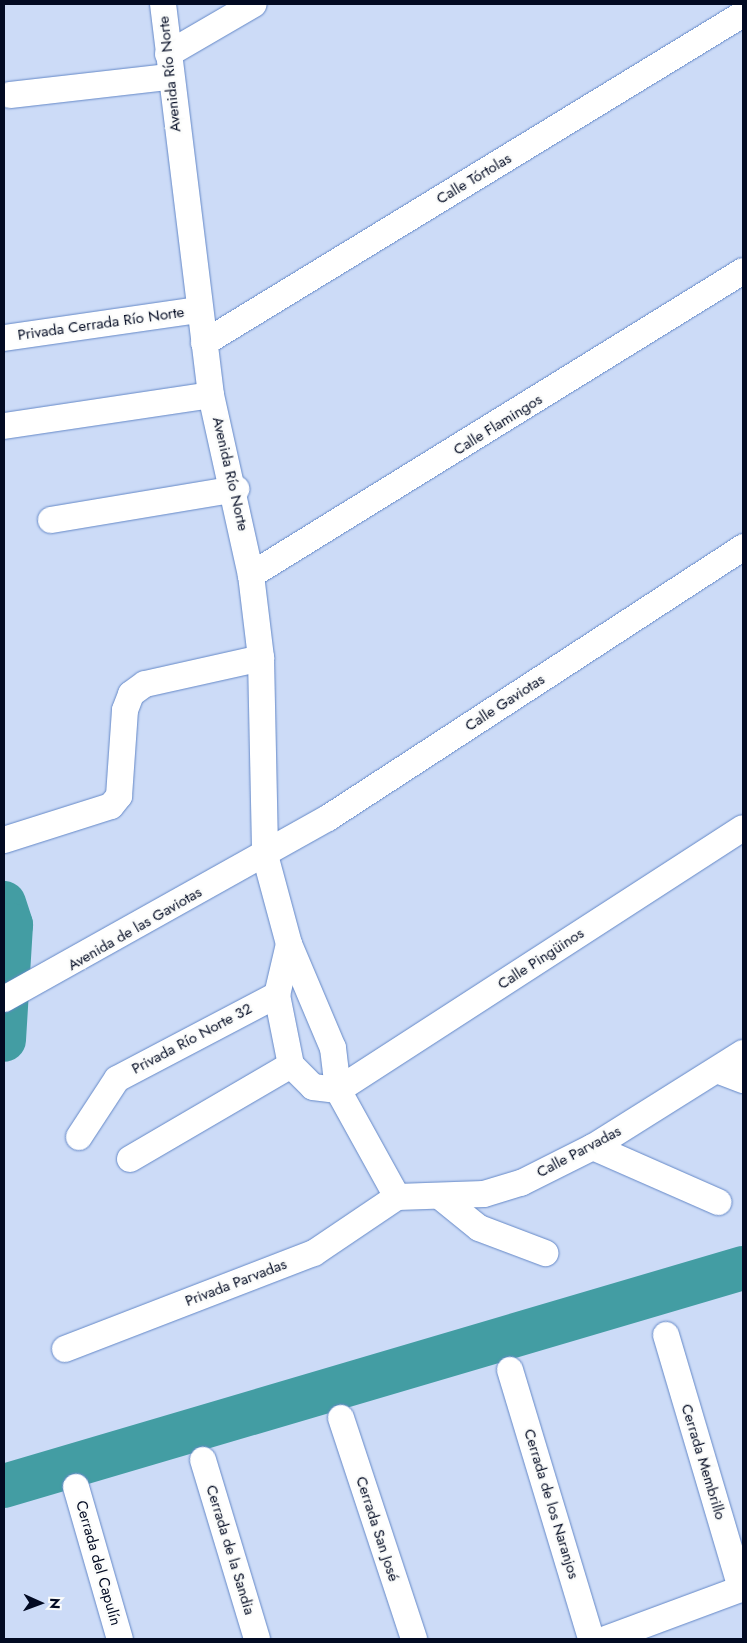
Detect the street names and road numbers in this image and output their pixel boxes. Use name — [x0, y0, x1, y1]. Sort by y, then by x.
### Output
street label: Avenida Río Norte — [155, 15, 185, 133]
street label: Calle Tórtolas — [433, 150, 515, 208]
street label: Privada Cerrada Río Norte — [17, 303, 185, 345]
street label: Calle Flamingos — [450, 391, 546, 459]
street label: Avenida Río Norte — [208, 415, 252, 533]
street label: Calle Gaviotas — [462, 671, 548, 735]
street label: Avenida de las Gaviotas — [65, 883, 205, 975]
street label: Calle Pingüinos — [495, 924, 587, 994]
street label: Privada Río Norte 32 — [129, 1000, 255, 1078]
street label: Calle Parvadas — [534, 1122, 624, 1182]
street label: Privada Parvadas — [183, 1255, 289, 1311]
street label: Cerrada Membrillo — [677, 1402, 729, 1522]
street label: Cerrada de los Naranjos — [520, 1427, 582, 1581]
street label: Cerrada San José — [352, 1474, 402, 1584]
street label: Cerrada de la Sandia — [202, 1483, 258, 1617]
street label: Cerrada del Capulín — [72, 1498, 124, 1628]

